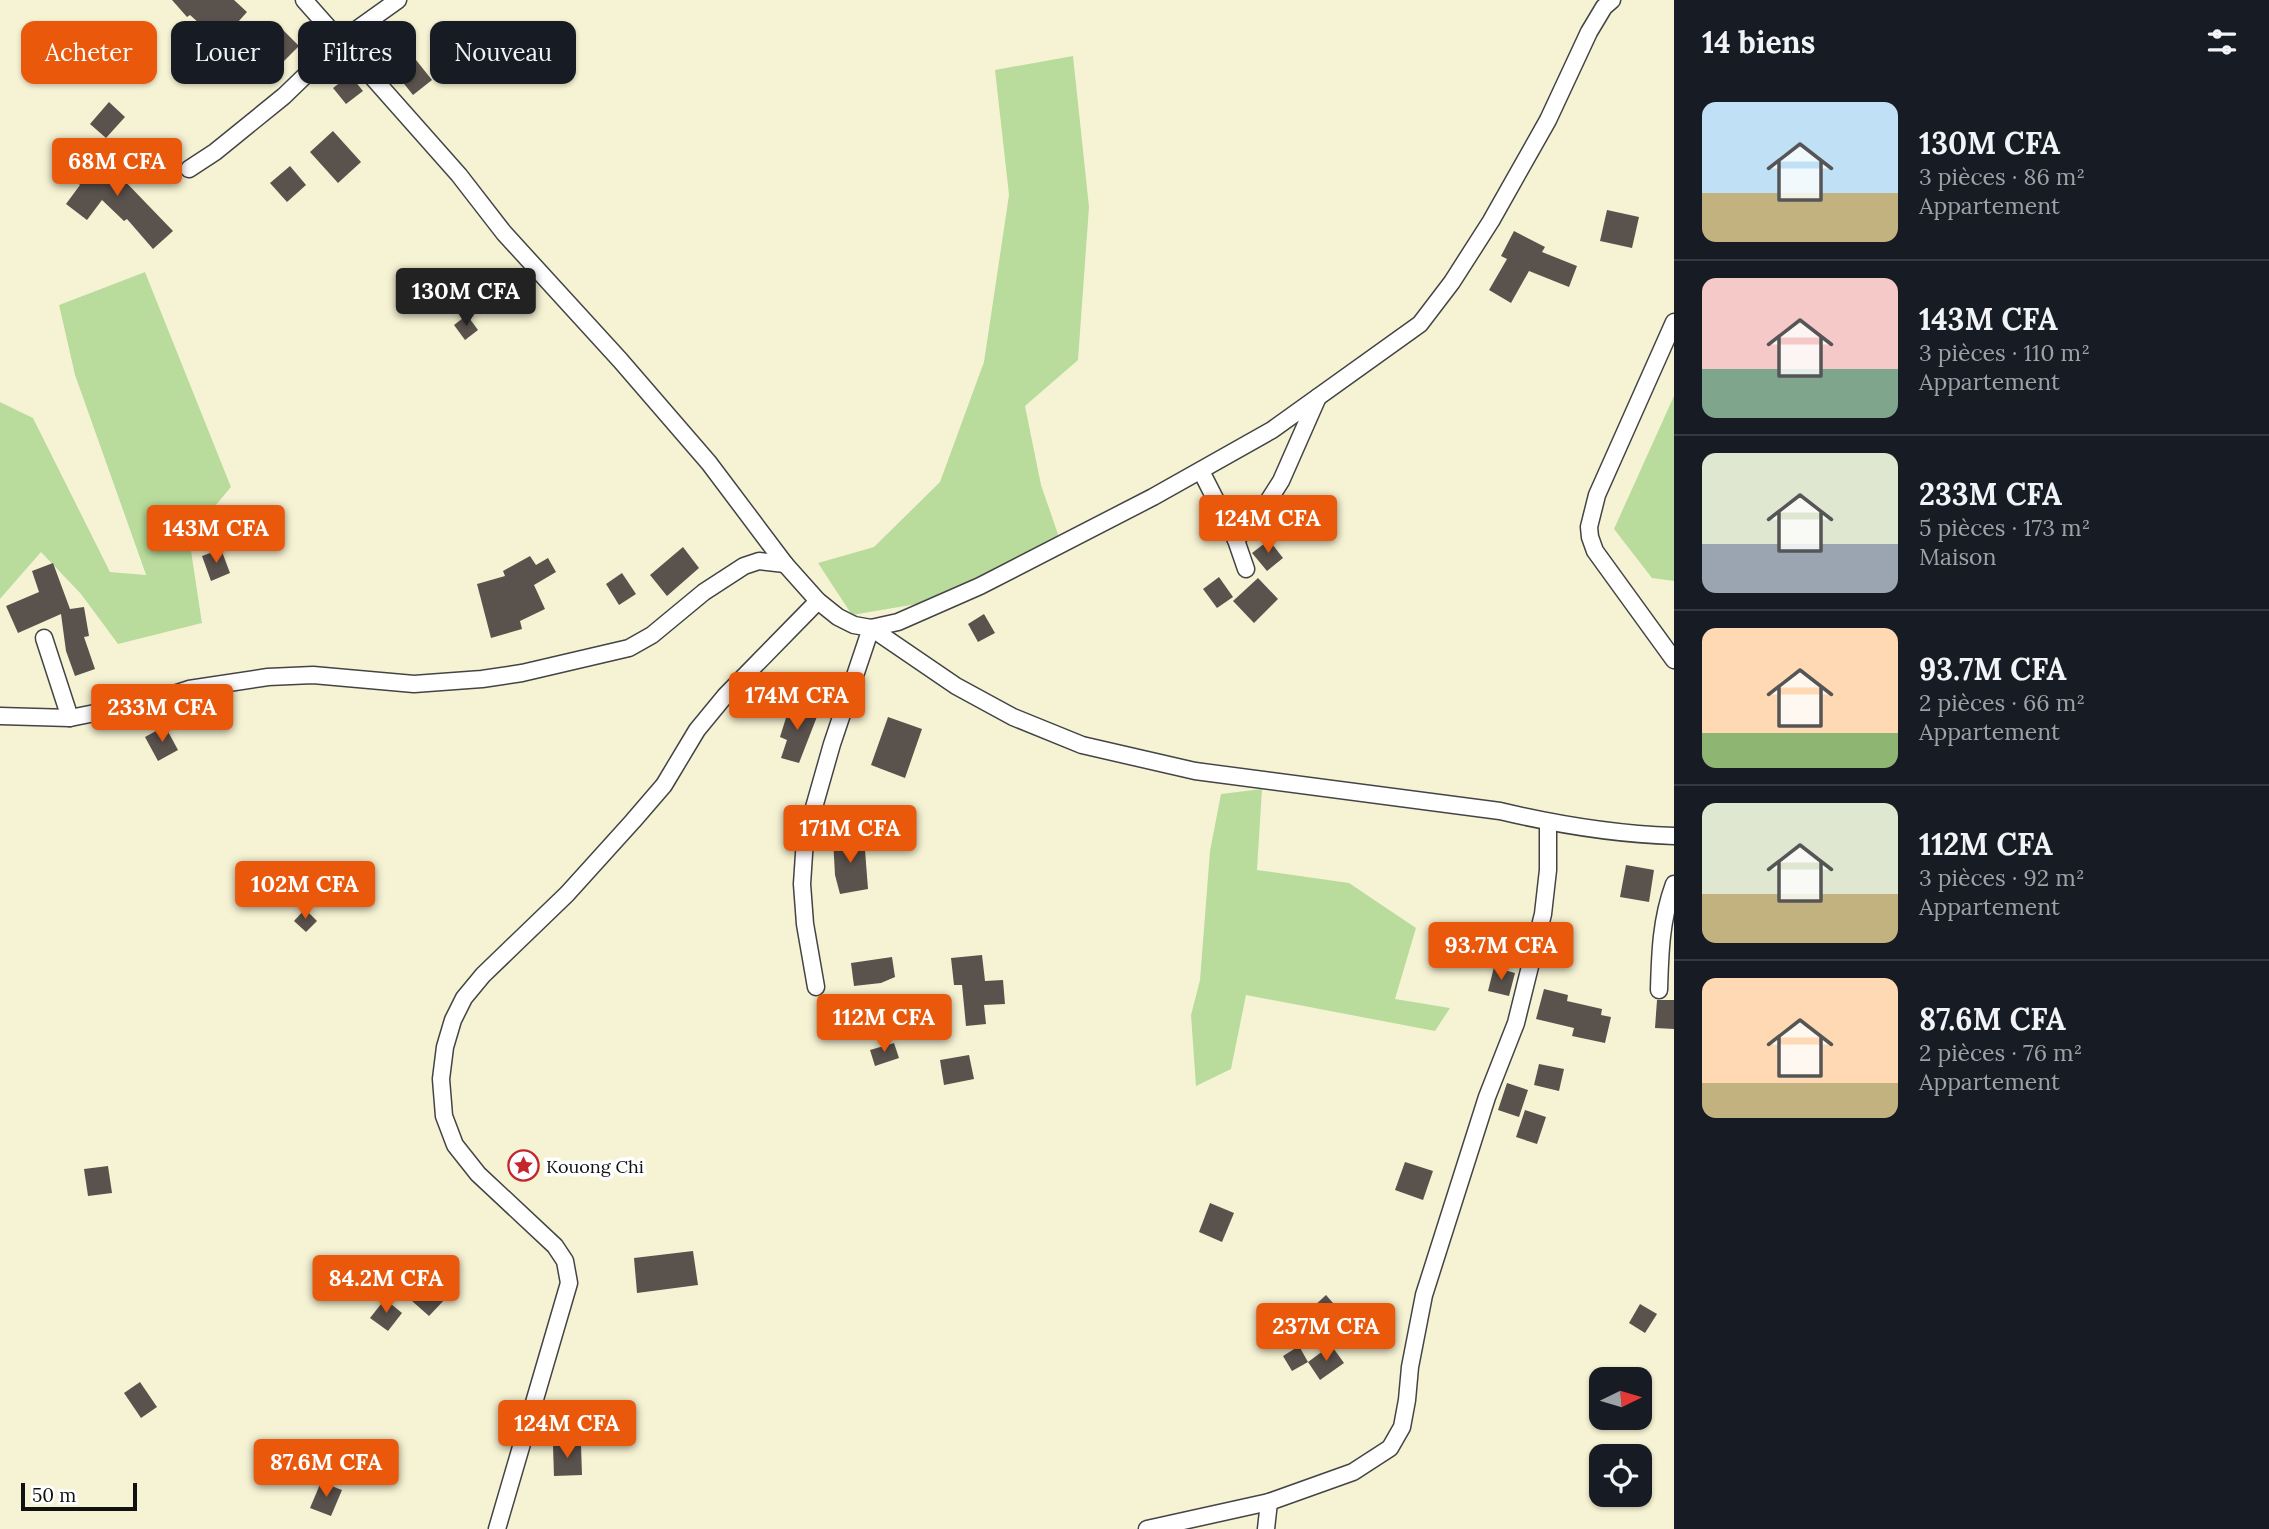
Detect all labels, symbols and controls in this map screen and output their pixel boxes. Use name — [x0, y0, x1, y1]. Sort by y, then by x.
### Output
chip: Acheter — [21, 21, 157, 84]
chip: Louer — [171, 21, 284, 84]
chip: Filtres — [298, 21, 416, 84]
chip: Nouveau — [430, 21, 576, 84]
text: 14 biens — [1702, 23, 1815, 61]
icon: filters — [2203, 23, 2241, 61]
text: 130M CFA — [1919, 124, 2060, 162]
icon: home — [1758, 130, 1842, 214]
pin: 68M CFA — [52, 138, 182, 198]
text: 68M CFA — [68, 146, 166, 175]
text: 3 pièces · 86 m² — [1919, 162, 2085, 191]
text: Appartement — [1919, 191, 2060, 220]
pin: 130M CFA — [394, 268, 538, 328]
text: 130M CFA — [412, 276, 520, 305]
text: 143M CFA — [1919, 300, 2058, 338]
icon: home — [1758, 306, 1842, 390]
text: 3 pièces · 110 m² — [1919, 338, 2090, 367]
text: Appartement — [1919, 367, 2060, 396]
text: 233M CFA — [1919, 475, 2062, 513]
icon: home — [1758, 481, 1842, 565]
pin: 124M CFA — [1196, 496, 1340, 555]
text: 124M CFA — [1215, 503, 1321, 532]
pin: 143M CFA — [144, 505, 288, 565]
text: 143M CFA — [163, 513, 269, 542]
text: 5 pièces · 173 m² — [1919, 513, 2090, 542]
text: Maison — [1919, 542, 1997, 571]
text: 93.7M CFA — [1919, 650, 2067, 688]
icon: home — [1758, 656, 1842, 740]
pin: 174M CFA — [725, 672, 869, 732]
text: 174M CFA — [745, 680, 849, 709]
pin: 233M CFA — [90, 684, 234, 744]
text: 2 pièces · 66 m² — [1919, 688, 2085, 717]
text: 233M CFA — [107, 692, 217, 721]
text: Appartement — [1919, 717, 2060, 746]
pin: 171M CFA — [778, 806, 922, 865]
text: 171M CFA — [799, 813, 901, 842]
text: 112M CFA — [1919, 825, 2053, 863]
icon: home — [1758, 831, 1842, 915]
pin: 102M CFA — [233, 862, 377, 921]
text: 3 pièces · 92 m² — [1919, 863, 2085, 892]
text: 102M CFA — [251, 869, 359, 898]
text: Appartement — [1919, 892, 2060, 921]
pin: 93.7M CFA — [1421, 922, 1581, 982]
text: 93.7M CFA — [1444, 930, 1558, 959]
pin: 112M CFA — [812, 995, 956, 1054]
text: 87.6M CFA — [1919, 1000, 2066, 1038]
text: 112M CFA — [833, 1002, 935, 1031]
icon: home — [1758, 1006, 1842, 1090]
text: 2 pièces · 76 m² — [1919, 1038, 2082, 1067]
text: Appartement — [1919, 1067, 2060, 1096]
place icon: Kouong Chi — [506, 1149, 540, 1183]
place label: Kouong Chi — [546, 1155, 644, 1178]
pin: 84.2M CFA — [306, 1256, 466, 1315]
text: 84.2M CFA — [329, 1263, 443, 1292]
pin: 237M CFA — [1254, 1304, 1398, 1363]
text: 237M CFA — [1272, 1311, 1380, 1340]
north arrow — [1589, 1367, 1652, 1430]
map controls — [1589, 1367, 1652, 1507]
pin: 124M CFA — [495, 1400, 639, 1460]
text: 124M CFA — [514, 1408, 620, 1437]
pin: 87.6M CFA — [246, 1440, 406, 1499]
button: locate — [1589, 1444, 1652, 1507]
text: 87.6M CFA — [270, 1447, 382, 1476]
scale bar — [21, 1480, 136, 1512]
text: 50 m — [32, 1483, 76, 1507]

